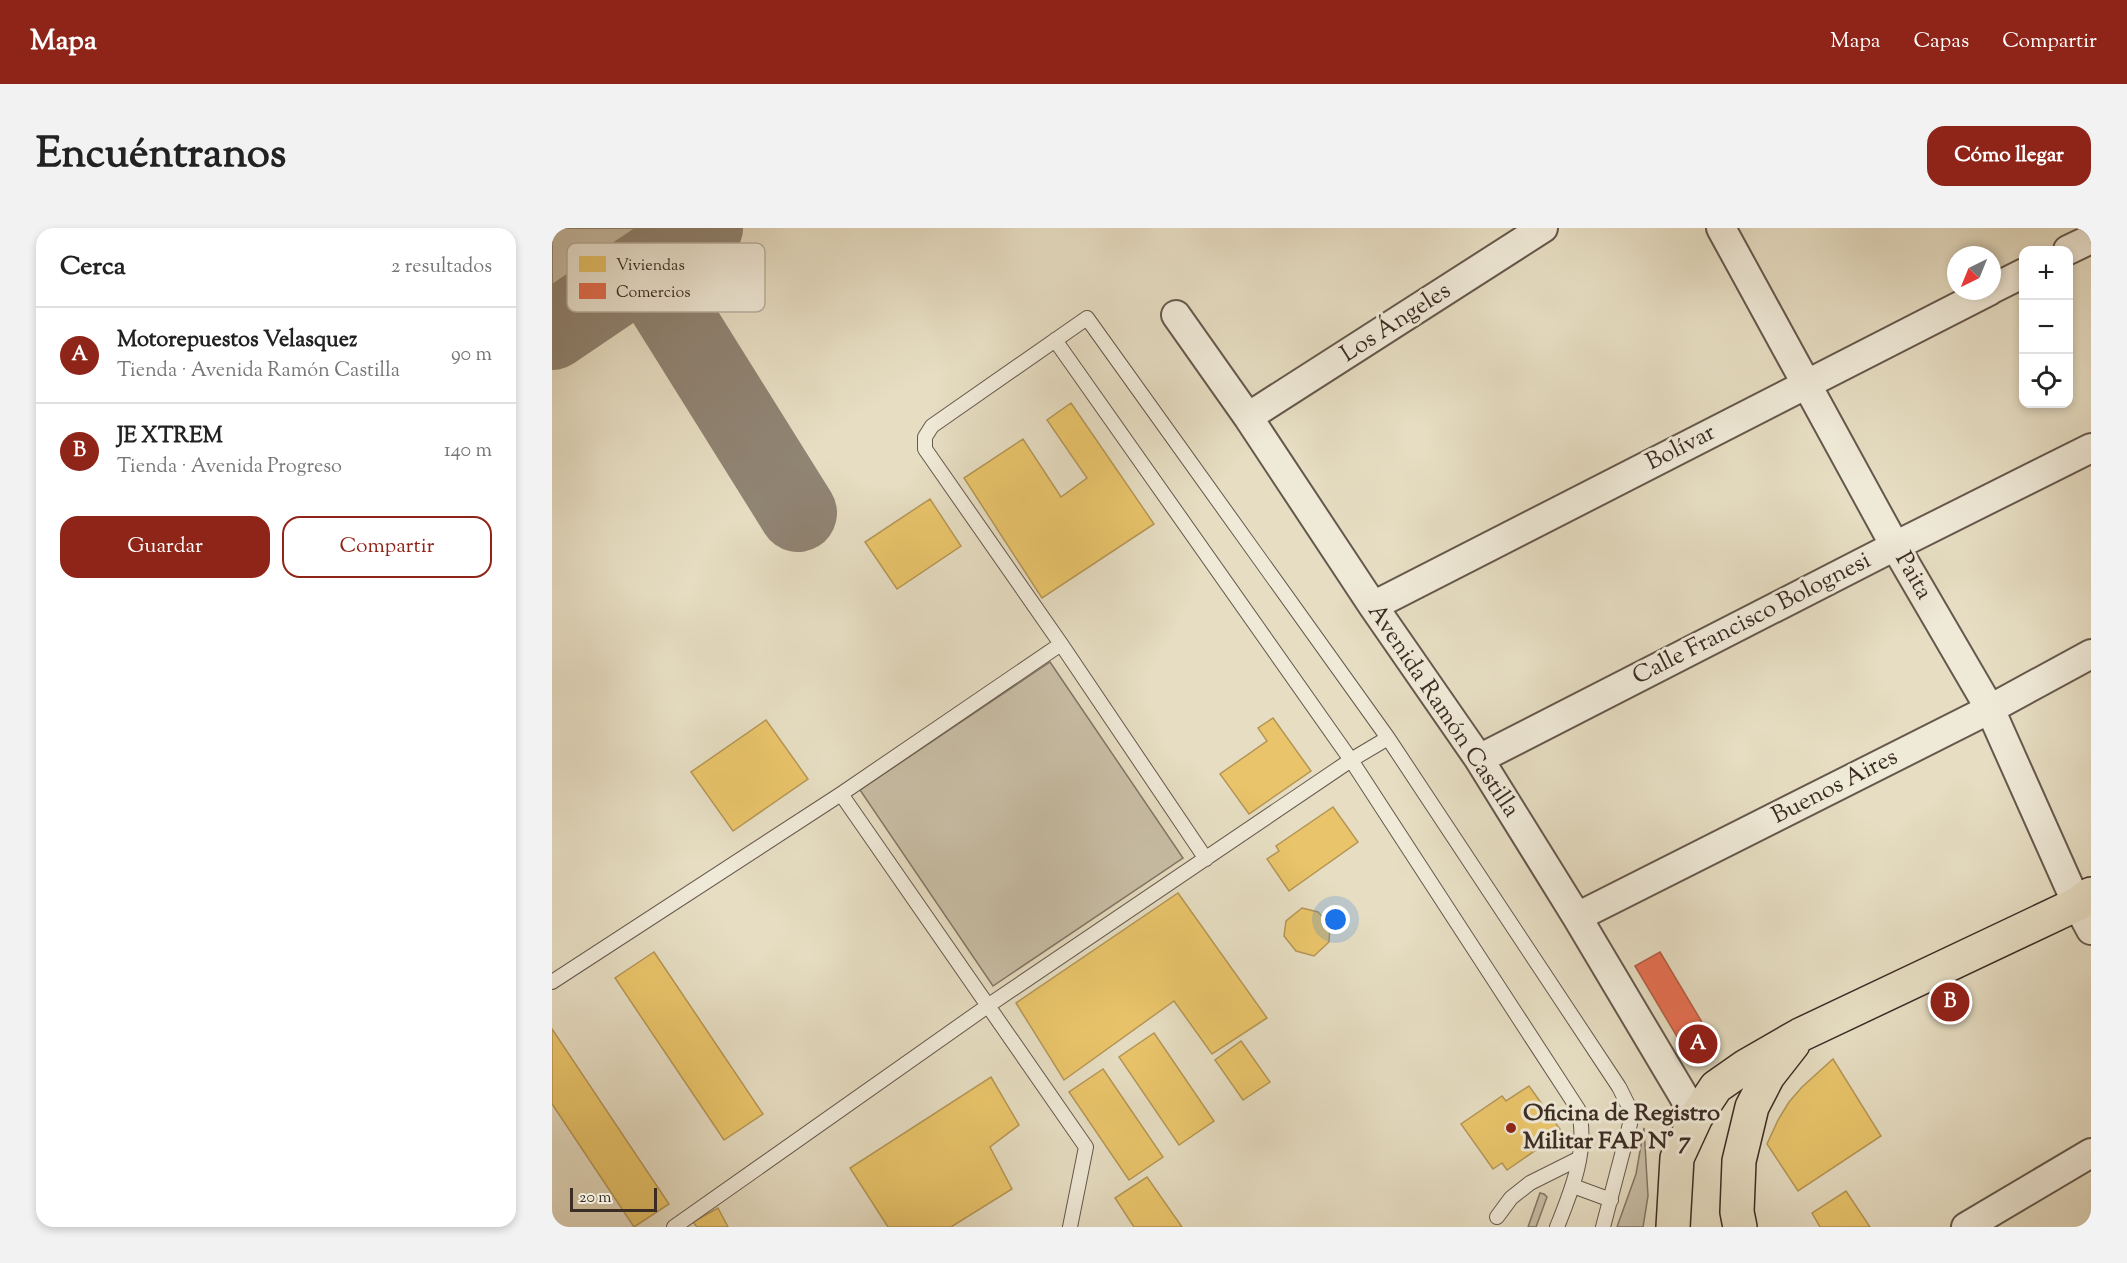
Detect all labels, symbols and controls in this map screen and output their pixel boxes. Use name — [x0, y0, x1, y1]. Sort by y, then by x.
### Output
text: Mapa — [30, 22, 97, 62]
text: Mapa — [1830, 27, 1880, 57]
text: Capas — [1913, 27, 1969, 57]
text: Compartir — [2002, 27, 2097, 57]
text: Encuéntranos — [36, 126, 286, 186]
button: Cómo llegar — [1927, 126, 2091, 186]
legend — [567, 243, 765, 312]
north arrow — [1947, 246, 2001, 300]
map controls — [2019, 246, 2073, 408]
button: + — [2019, 246, 2073, 300]
text: Cerca — [60, 249, 126, 286]
text: 2 resultados — [391, 253, 492, 282]
text: Viviendas — [616, 255, 685, 278]
street label: Los Ángeles — [1334, 275, 1458, 371]
text: Comercios — [616, 282, 690, 305]
button: − — [2019, 300, 2073, 354]
text: Motorepuestos Velasquez — [117, 325, 357, 357]
text: A — [71, 341, 88, 370]
text: 90 m — [451, 341, 492, 370]
button: locate — [2019, 354, 2073, 408]
text: Tienda · Avenida Ramón Castilla — [117, 357, 400, 386]
street label: Bolívar — [1640, 416, 1722, 480]
text: JE XTREM — [117, 421, 223, 453]
text: B — [73, 437, 86, 466]
text: 140 m — [444, 437, 492, 466]
text: Tienda · Avenida Progreso — [117, 453, 342, 482]
button: Guardar — [60, 516, 270, 578]
button: Compartir — [282, 516, 492, 578]
street label: Calle Francisco Bolognesi — [1627, 544, 1877, 694]
street label: Paita — [1886, 546, 1940, 606]
street label: Avenida Ramón Castilla — [1359, 597, 1527, 825]
street label: Buenos Aires — [1766, 741, 1904, 833]
your location — [1321, 905, 1350, 934]
pin: B — [1930, 980, 1970, 1024]
pin: A — [1678, 1022, 1718, 1066]
place label: Oficina de Registro Militar FAP N° 7 — [1523, 1097, 1720, 1159]
marker: Oficina de Registro Militar FAP N° 7 — [1504, 1121, 1518, 1135]
scale bar — [570, 1185, 657, 1212]
text: 20 m — [579, 1187, 612, 1210]

